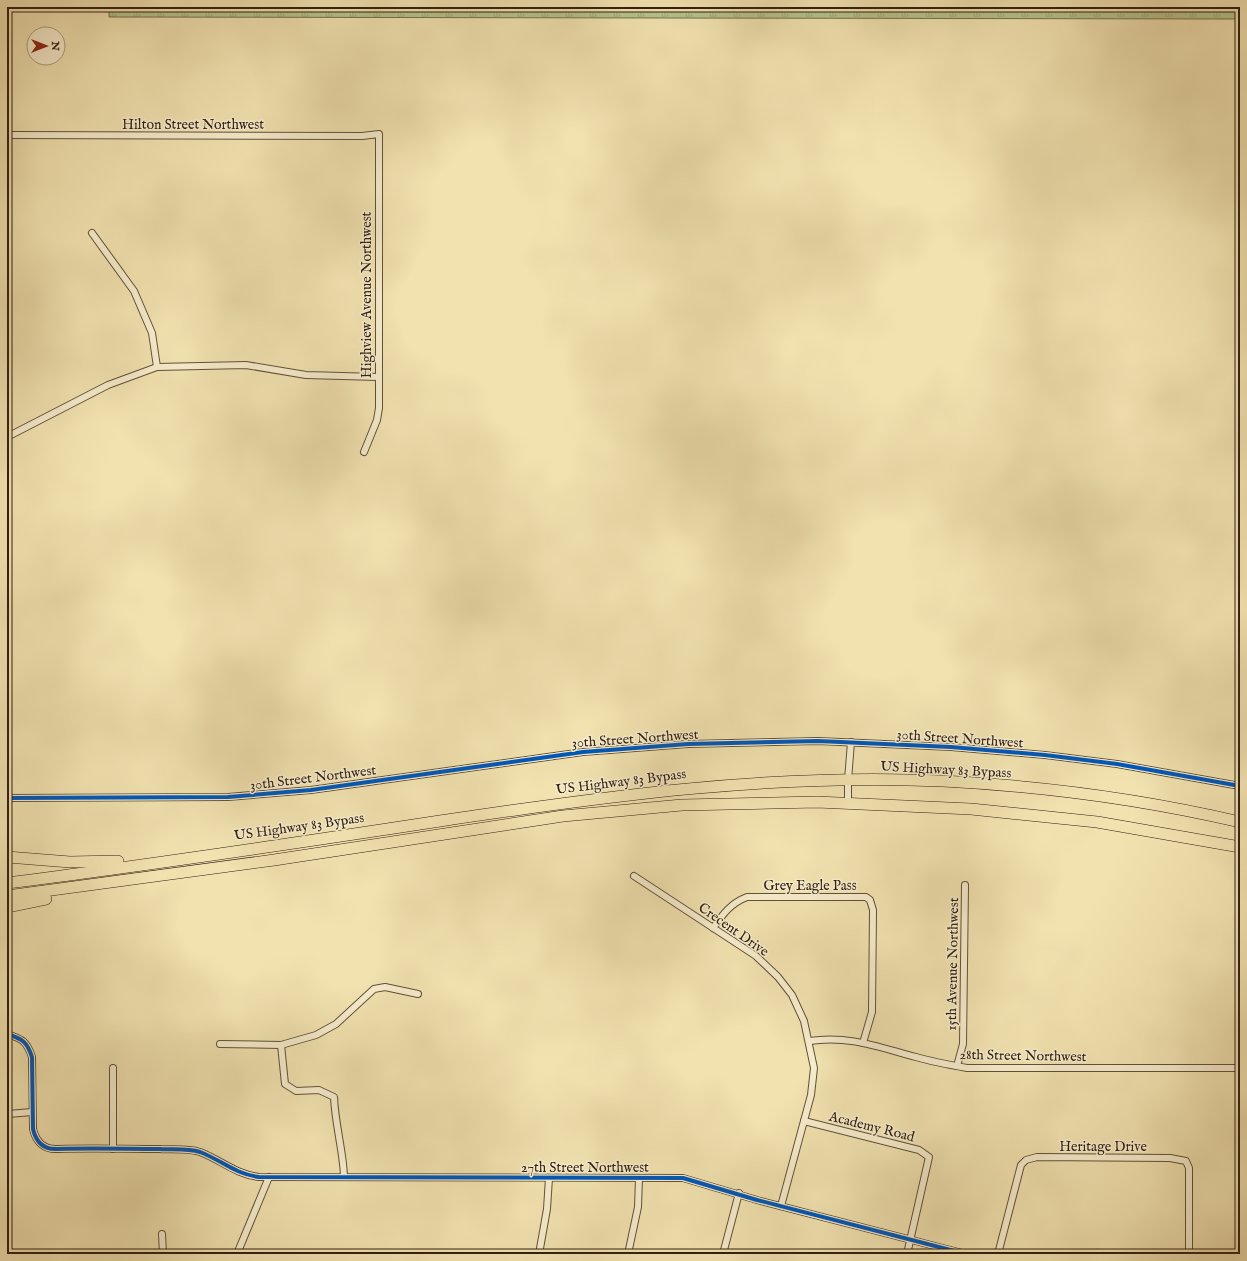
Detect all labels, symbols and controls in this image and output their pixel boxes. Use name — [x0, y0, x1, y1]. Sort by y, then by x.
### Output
north arrow — [26, 26, 66, 66]
text: N — [48, 40, 62, 51]
street label: Hilton Street Northwest — [122, 116, 264, 134]
street label: Highview Avenue Northwest — [358, 211, 376, 378]
street label: 30th Street Northwest — [571, 726, 699, 752]
street label: 30th Street Northwest — [896, 726, 1024, 752]
street label: US Highway 83 Bypass — [880, 758, 1012, 782]
street label: 30th Street Northwest — [249, 761, 377, 795]
street label: US Highway 83 Bypass — [555, 765, 687, 799]
street label: US Highway 83 Bypass — [233, 809, 365, 845]
street label: Grey Eagle Pass — [763, 877, 857, 895]
street label: 15th Avenue Northwest — [943, 897, 963, 1031]
street label: Crecent Drive — [695, 899, 773, 961]
street label: 28th Street Northwest — [959, 1046, 1087, 1066]
street label: Academy Road — [826, 1107, 917, 1146]
street label: Heritage Drive — [1059, 1138, 1147, 1156]
street label: 27th Street Northwest — [521, 1159, 649, 1177]

